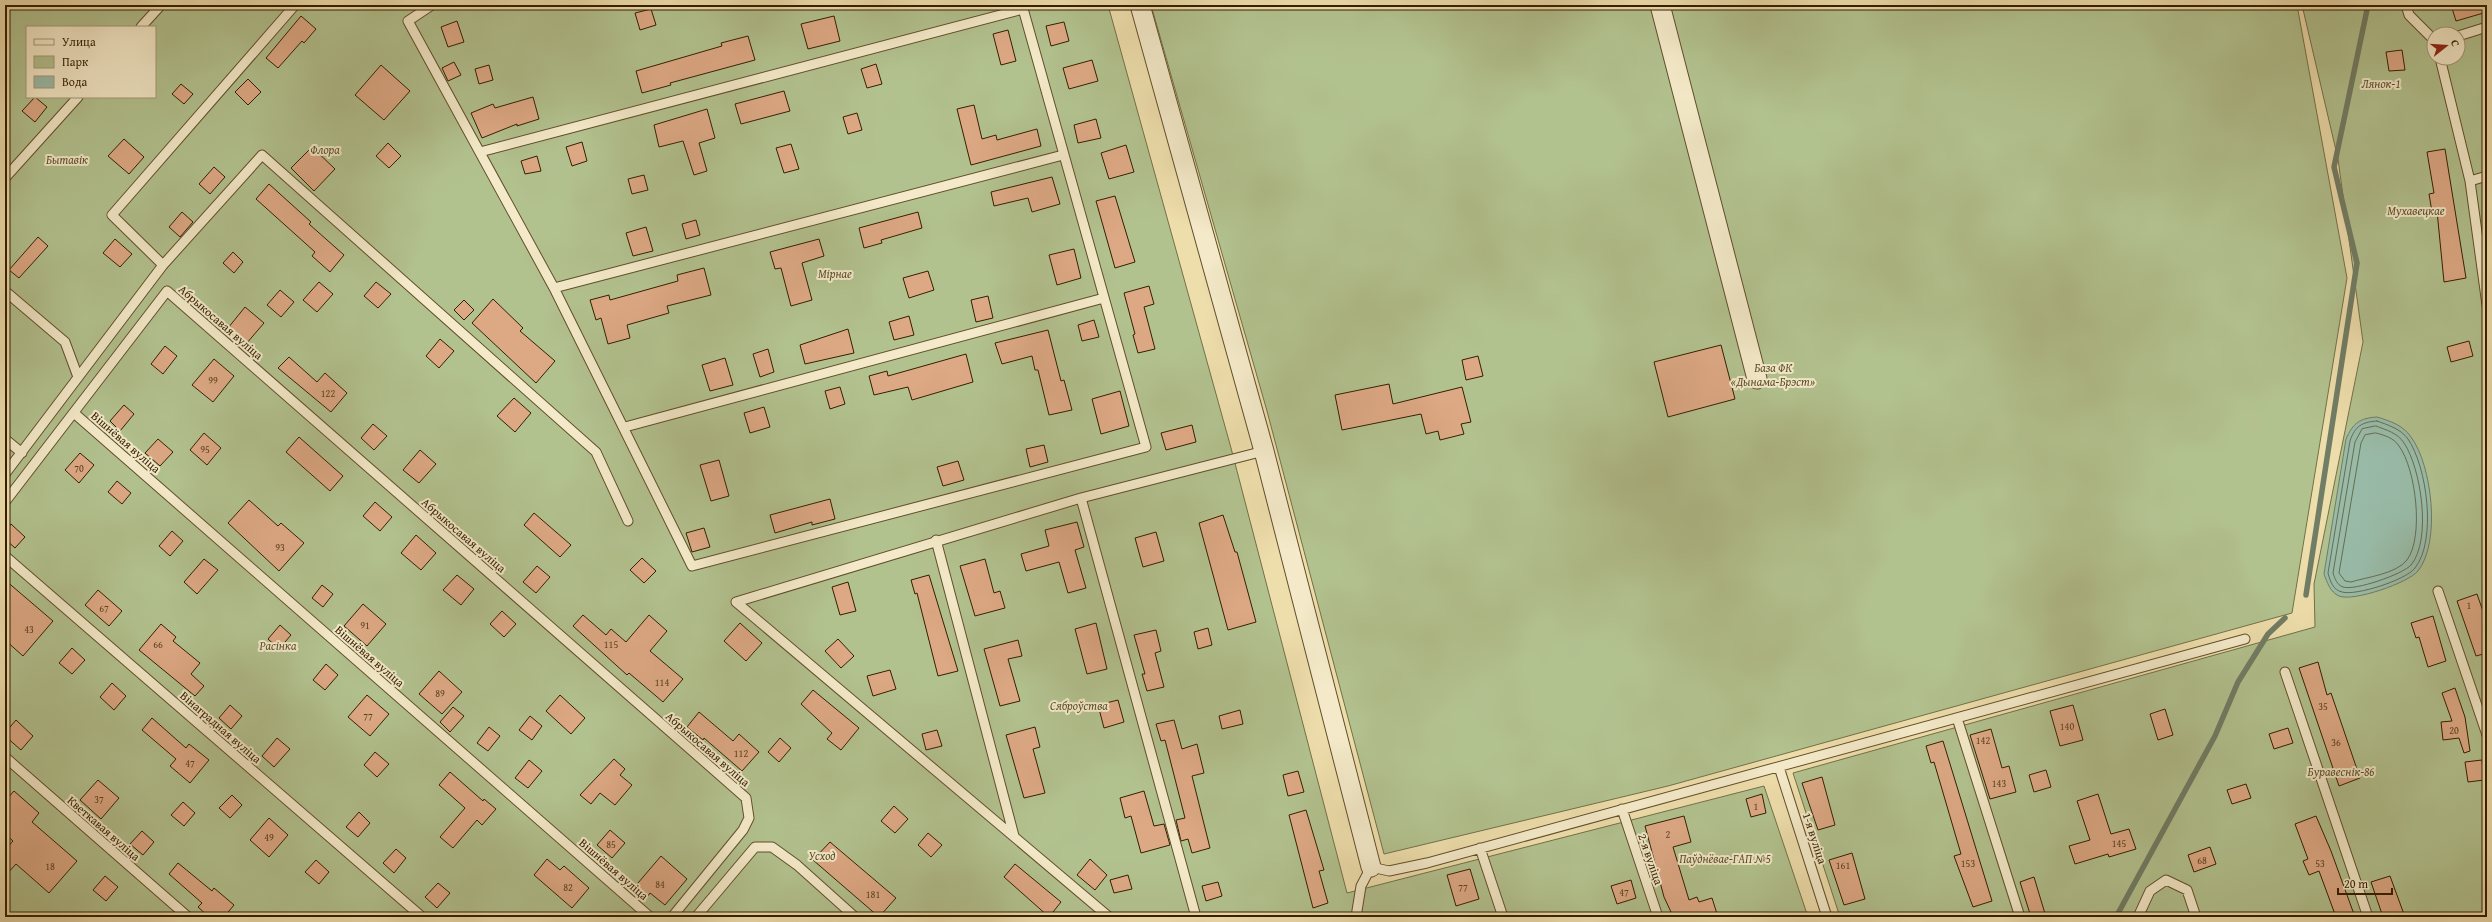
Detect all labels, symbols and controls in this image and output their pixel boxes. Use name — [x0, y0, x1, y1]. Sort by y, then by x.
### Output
legend — [26, 26, 156, 98]
north arrow — [2426, 26, 2466, 66]
text: Улица — [62, 33, 96, 50]
text: С — [2447, 38, 2464, 48]
text: Парк — [62, 53, 89, 70]
text: Вода — [62, 73, 87, 90]
park label: Лянок-1 — [2362, 75, 2400, 92]
park label: Флора — [310, 141, 340, 158]
park label: Бытавік — [46, 151, 88, 168]
park label: Мухавецкае — [2387, 202, 2445, 219]
park label: Мірнае — [818, 265, 852, 282]
street label: Абрыкосавая вуліца — [175, 281, 267, 364]
park label: База ФК «Дынама-Брэст» — [1731, 359, 1815, 390]
house number: 99 — [208, 373, 218, 388]
house number: 122 — [321, 386, 335, 401]
street label: Вішнёвая вуліца — [88, 407, 164, 477]
house number: 95 — [200, 442, 210, 457]
house number: 70 — [74, 461, 84, 476]
street label: Абрыкосавая вуліца — [418, 494, 510, 577]
house number: 93 — [275, 540, 285, 555]
house number: 1 — [2467, 598, 2472, 613]
house number: 67 — [99, 601, 109, 616]
house number: 91 — [360, 618, 370, 633]
street label: Вішнёвая вуліца — [332, 621, 408, 691]
house number: 43 — [24, 622, 34, 637]
house number: 66 — [153, 637, 163, 652]
park label: Расінка — [259, 637, 297, 654]
house number: 115 — [604, 637, 618, 652]
house number: 114 — [655, 675, 669, 690]
house number: 89 — [435, 686, 445, 701]
street label: Вінаградная вуліца — [177, 687, 265, 767]
park label: Сяброўства — [1050, 697, 1108, 714]
house number: 35 — [2318, 699, 2328, 714]
street label: Абрыкосавая вуліца — [662, 708, 754, 791]
house number: 77 — [363, 709, 373, 724]
house number: 140 — [2060, 719, 2074, 734]
house number: 20 — [2449, 723, 2459, 738]
house number: 142 — [1976, 733, 1990, 748]
house number: 36 — [2331, 735, 2341, 750]
house number: 112 — [734, 746, 748, 761]
house number: 47 — [185, 756, 195, 771]
park label: Буравеснік-86 — [2308, 763, 2374, 780]
house number: 143 — [1992, 776, 2006, 791]
street label: Кветкавая вуліца — [64, 792, 144, 865]
house number: 37 — [94, 792, 104, 807]
house number: 1 — [1754, 799, 1759, 814]
street label: 1-я вуліца — [1799, 810, 1831, 866]
house number: 2 — [1666, 827, 1671, 842]
house number: 49 — [264, 830, 274, 845]
street label: 2-я вуліца — [1634, 831, 1668, 887]
street label: Вішнёвая вуліца — [576, 834, 652, 904]
house number: 145 — [2112, 836, 2126, 851]
house number: 85 — [606, 837, 616, 852]
park label: Усход — [808, 847, 836, 864]
park label: Паўднёвае-ГАП №5 — [1679, 850, 1771, 867]
house number: 68 — [2197, 853, 2207, 868]
house number: 153 — [1961, 856, 1975, 871]
house number: 53 — [2315, 856, 2325, 871]
house number: 161 — [1836, 858, 1850, 873]
house number: 18 — [45, 859, 55, 874]
scale bar — [2338, 870, 2392, 896]
text: 20 m — [2344, 875, 2368, 892]
house number: 84 — [655, 877, 665, 892]
house number: 82 — [563, 880, 573, 895]
house number: 77 — [1458, 880, 1468, 895]
house number: 47 — [1619, 885, 1629, 900]
house number: 181 — [866, 887, 880, 902]

